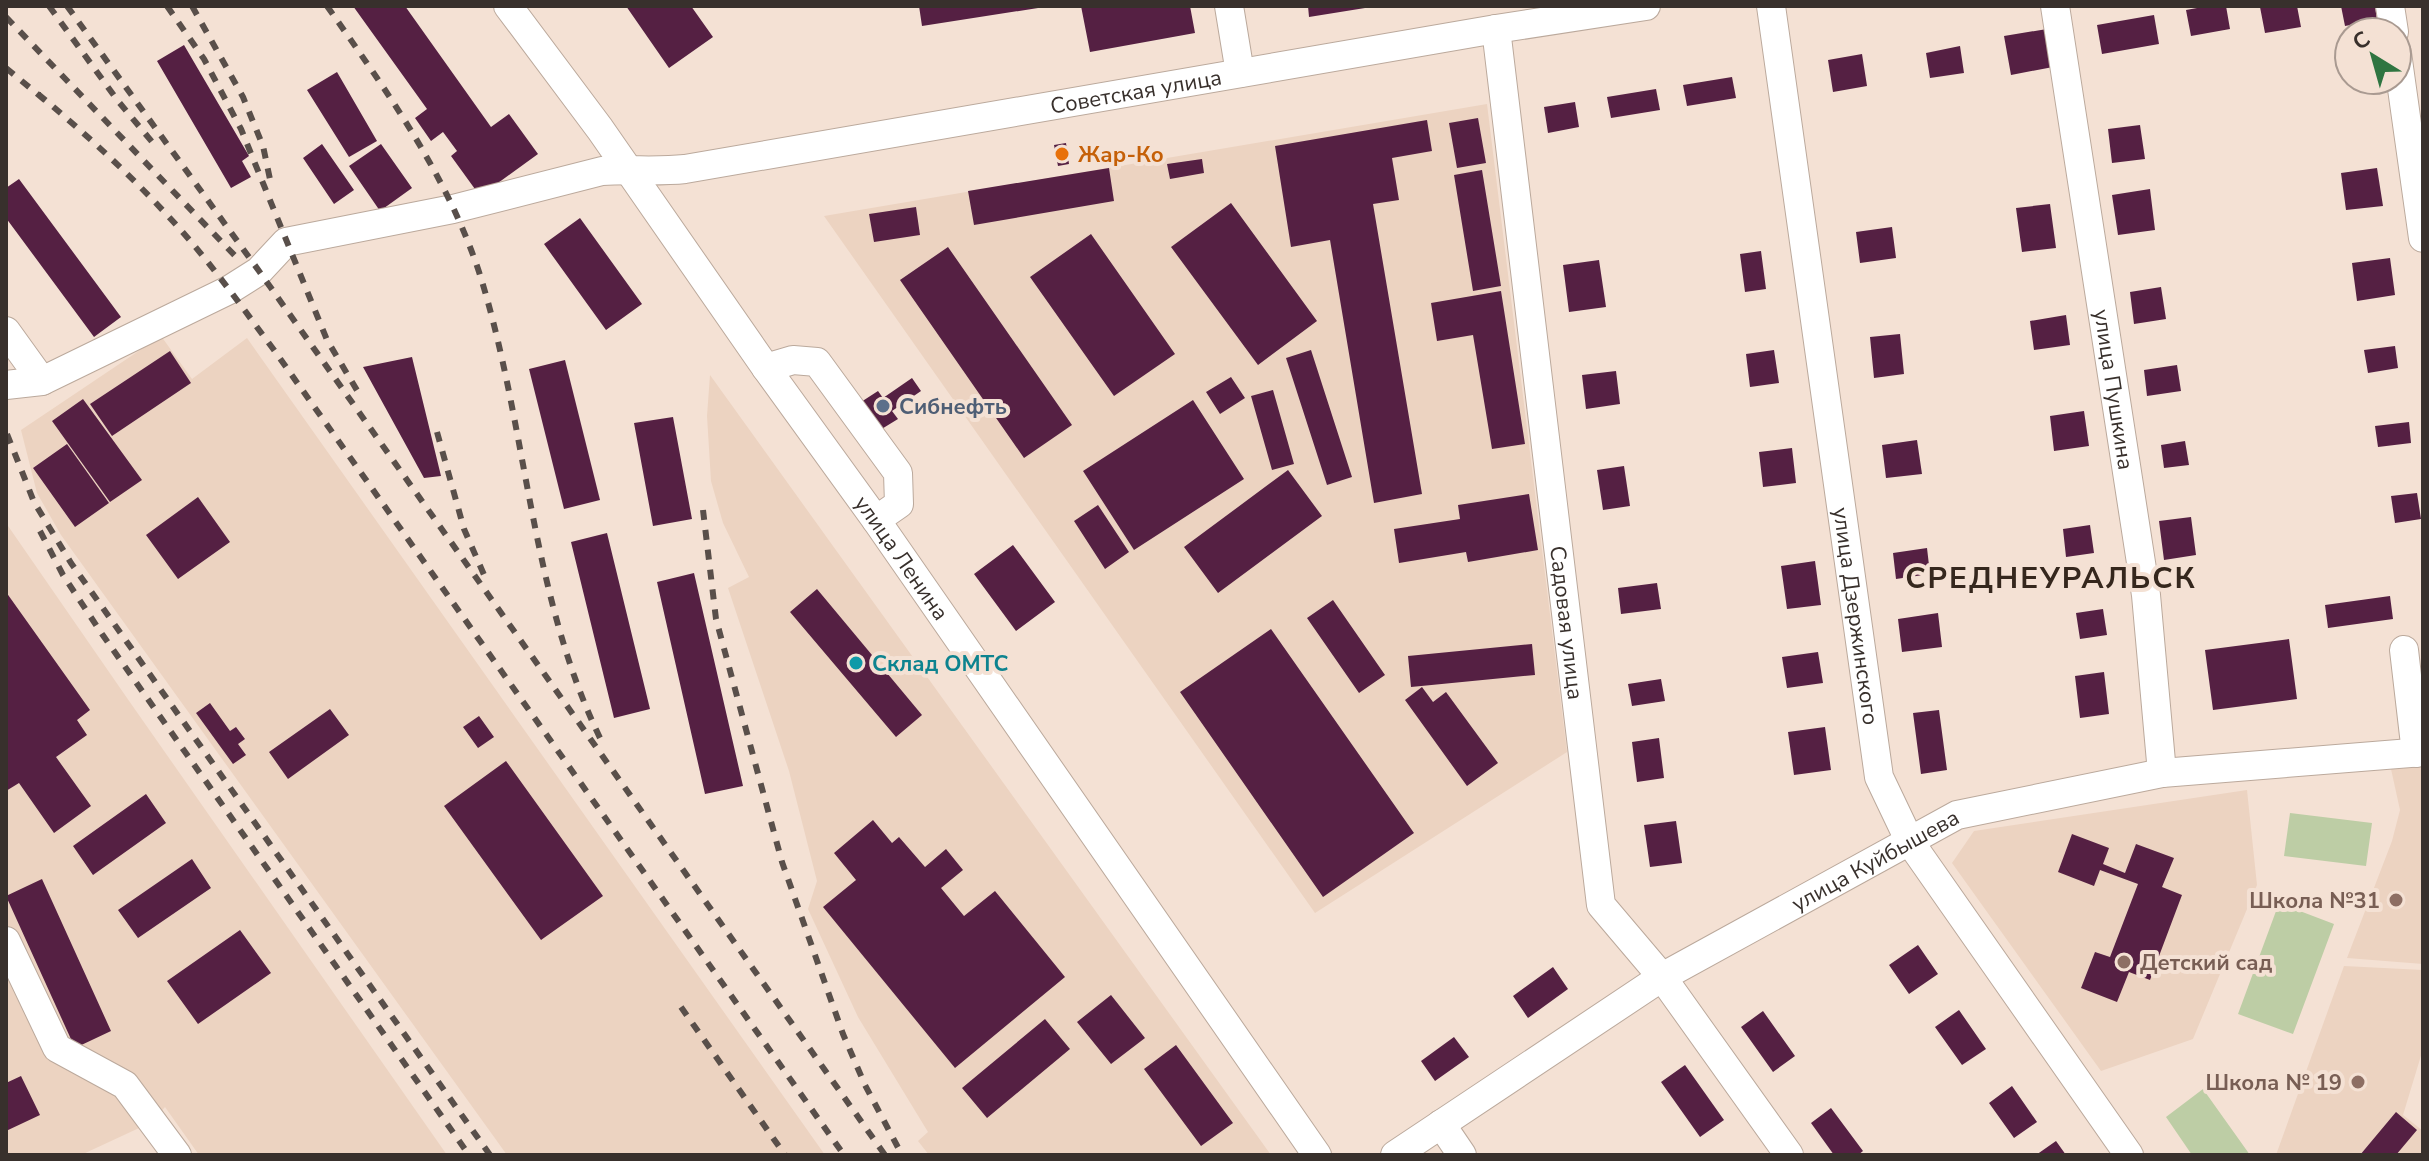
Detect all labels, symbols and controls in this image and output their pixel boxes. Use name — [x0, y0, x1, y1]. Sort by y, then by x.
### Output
north arrow — [2333, 16, 2413, 96]
text: С — [2347, 24, 2377, 57]
street label: Советская улица — [1048, 63, 1224, 122]
place label: Жар-Ко — [1078, 140, 1164, 170]
marker: Жар-Ко — [1053, 145, 1071, 163]
street label: улица Пушкина — [2086, 307, 2140, 472]
place label: Сибнефть — [899, 392, 1007, 422]
marker: Сибнефть — [874, 397, 892, 415]
street label: улица Ленина — [847, 490, 955, 627]
street label: улица Дзержинского — [1825, 505, 1886, 727]
street label: Садовая улица — [1542, 544, 1590, 701]
district label: СРЕДНЕУРАЛЬСК — [1905, 558, 2197, 599]
place label: Склад ОМТС — [872, 649, 1008, 679]
marker: Склад ОМТС — [847, 654, 865, 672]
street label: улица Куйбышева — [1786, 803, 1965, 919]
place label: Школа №31 — [2249, 886, 2380, 916]
marker: Школа №31 — [2387, 891, 2405, 909]
place label: Детский сад — [2140, 948, 2273, 978]
marker: Детский сад — [2115, 953, 2133, 971]
place label: Школа № 19 — [2205, 1068, 2342, 1098]
marker: Школа № 19 — [2349, 1073, 2367, 1091]

